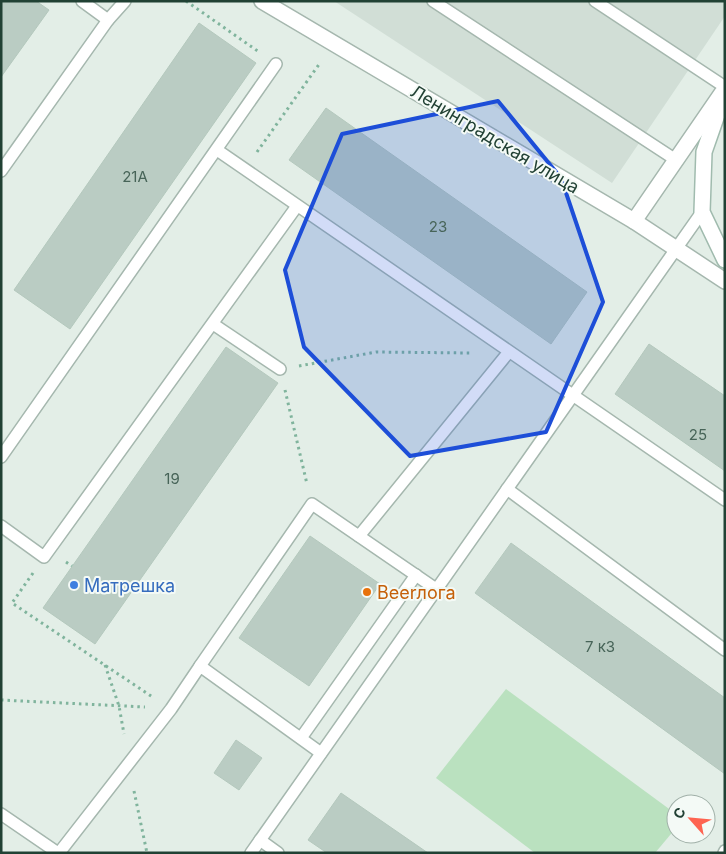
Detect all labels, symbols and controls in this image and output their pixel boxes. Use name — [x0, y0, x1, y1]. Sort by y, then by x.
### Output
street label: Ленинградская улица — [407, 80, 583, 198]
house number: 21А — [122, 167, 148, 186]
house number: 23 — [429, 217, 447, 236]
house number: 25 — [689, 425, 707, 444]
house number: 19 — [164, 469, 180, 488]
place label: Матрешка — [84, 575, 175, 596]
marker: Матрешка — [68, 579, 80, 591]
place label: Beerлога — [377, 582, 456, 603]
marker: Beerлога — [361, 586, 373, 598]
house number: 7 к3 — [585, 637, 615, 656]
north arrow — [666, 794, 716, 844]
text: С — [669, 804, 689, 821]

